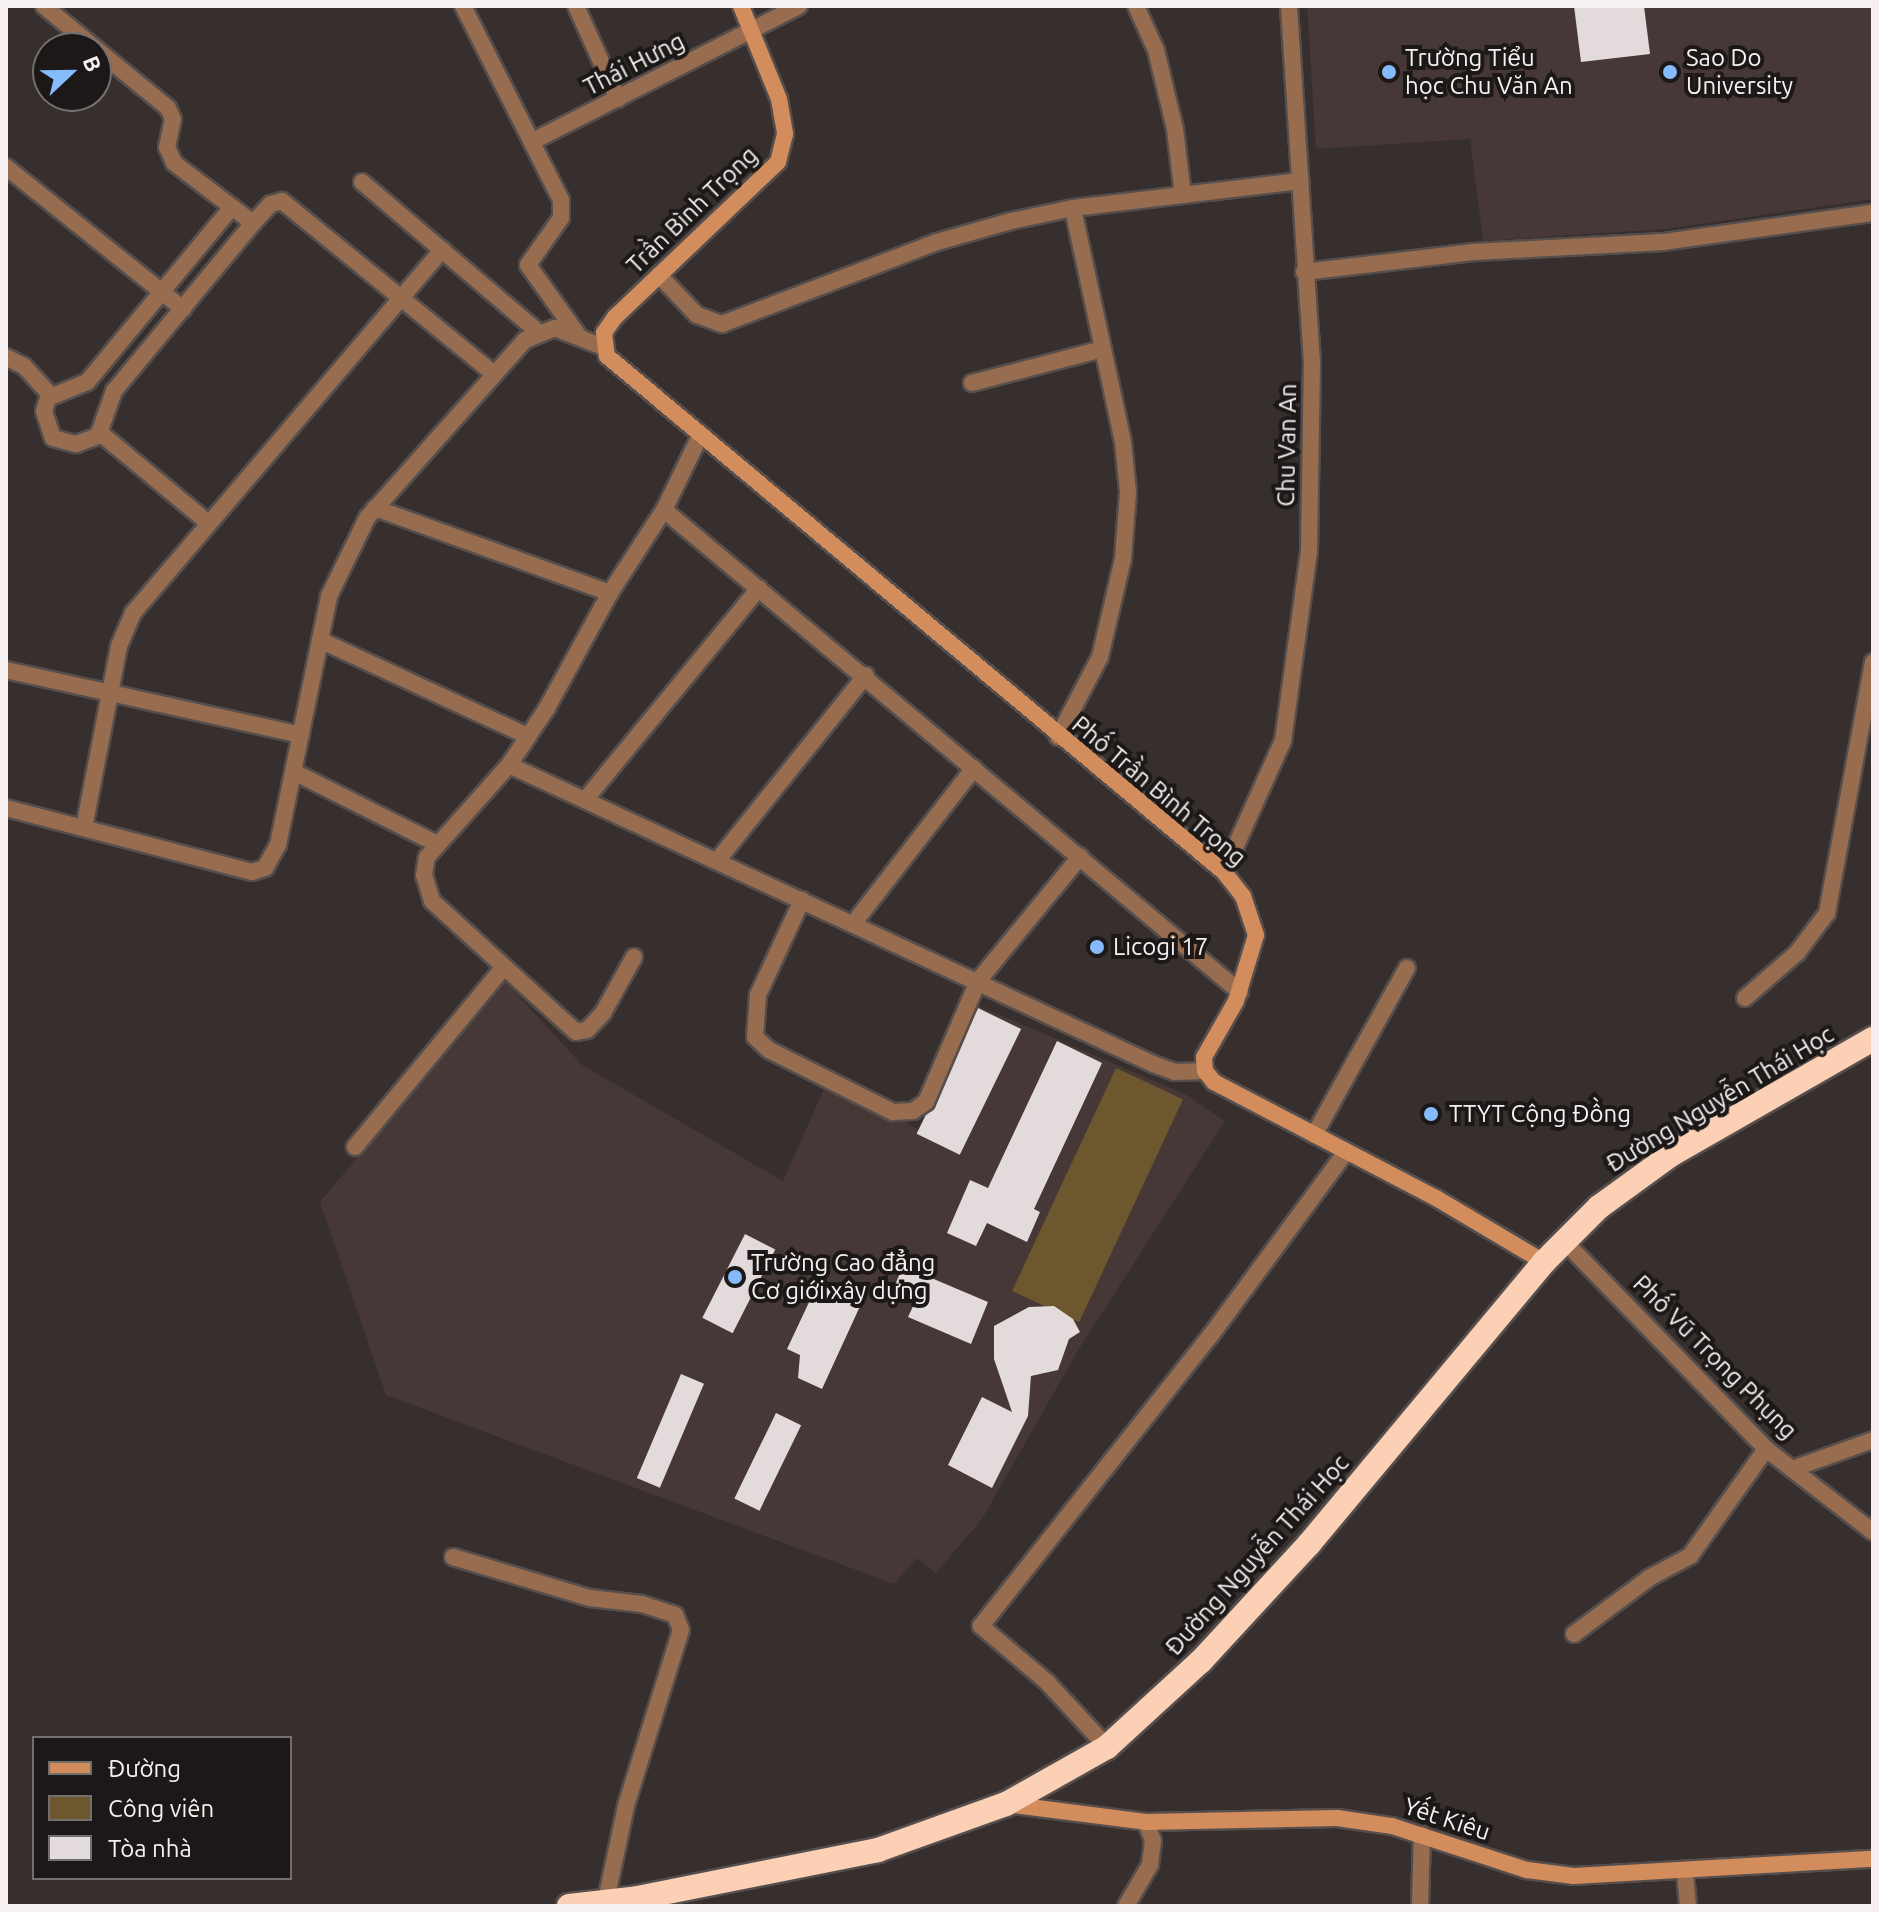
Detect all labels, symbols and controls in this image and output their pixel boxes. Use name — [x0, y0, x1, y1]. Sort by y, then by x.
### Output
street label: Thái Hưng — [579, 26, 689, 102]
north arrow — [32, 32, 112, 112]
place label: Trường Tiểu học Chu Văn An — [1405, 44, 1573, 100]
place label: Sao Do University — [1686, 44, 1793, 100]
text: B — [79, 52, 107, 75]
marker: Trường Tiểu học Chu Văn An — [1380, 63, 1398, 81]
marker: Sao Do University — [1661, 63, 1679, 81]
street label: Trần Bình Trọng — [621, 141, 763, 279]
street label: Chu Van An — [1272, 383, 1302, 507]
street label: Phố Trần Bình Trọng — [1066, 710, 1252, 872]
place label: Licogi 17 — [1113, 933, 1208, 961]
marker: Licogi 17 — [1088, 938, 1106, 956]
street label: Đường Nguyễn Thái Học — [1601, 1020, 1839, 1178]
place label: TTYT Cộng Đồng — [1449, 1100, 1631, 1128]
marker: TTYT Cộng Đồng — [1420, 1103, 1442, 1125]
place label: Trường Cao đẳng Cơ giới xây dựng — [751, 1249, 935, 1305]
marker: Trường Cao đẳng Cơ giới xây dựng — [726, 1268, 744, 1286]
street label: Phố Vũ Trọng Phụng — [1627, 1269, 1803, 1445]
street label: Đường Nguyễn Thái Học — [1159, 1449, 1355, 1661]
legend — [32, 1736, 292, 1880]
text: Đường — [108, 1755, 181, 1782]
street label: Yết Kiêu — [1400, 1792, 1494, 1846]
text: Công viên — [108, 1795, 214, 1822]
text: Tòa nhà — [108, 1835, 192, 1862]

